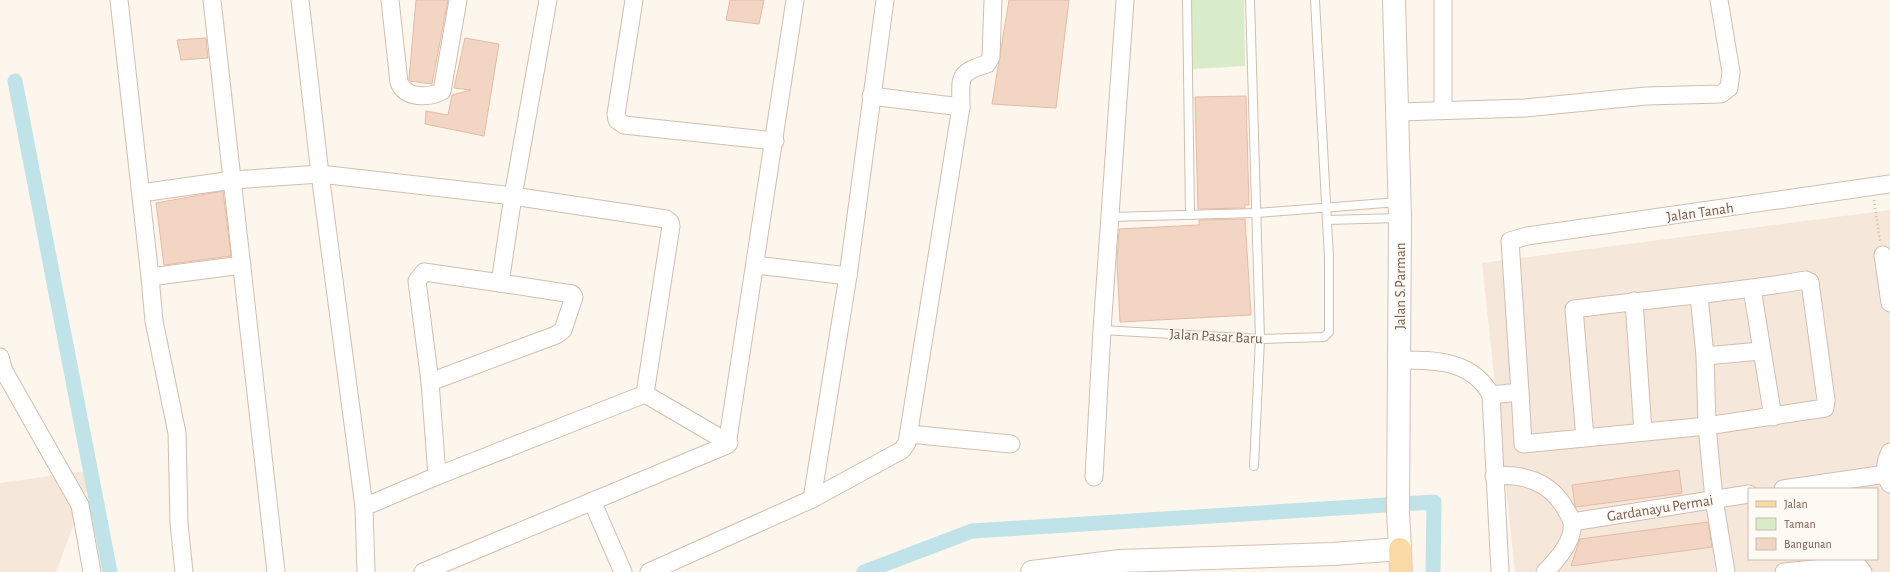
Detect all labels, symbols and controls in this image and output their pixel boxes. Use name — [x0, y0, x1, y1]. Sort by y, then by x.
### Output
street label: Jalan Tanah — [1666, 200, 1735, 225]
street label: Jalan S.Parman — [1393, 242, 1408, 330]
street label: Jalan Pasar Baru — [1169, 327, 1263, 346]
legend — [1748, 488, 1878, 560]
street label: Gardanayu Permai — [1606, 493, 1714, 524]
text: Jalan — [1784, 498, 1808, 510]
text: Taman — [1784, 518, 1816, 530]
text: Bangunan — [1784, 538, 1832, 550]

